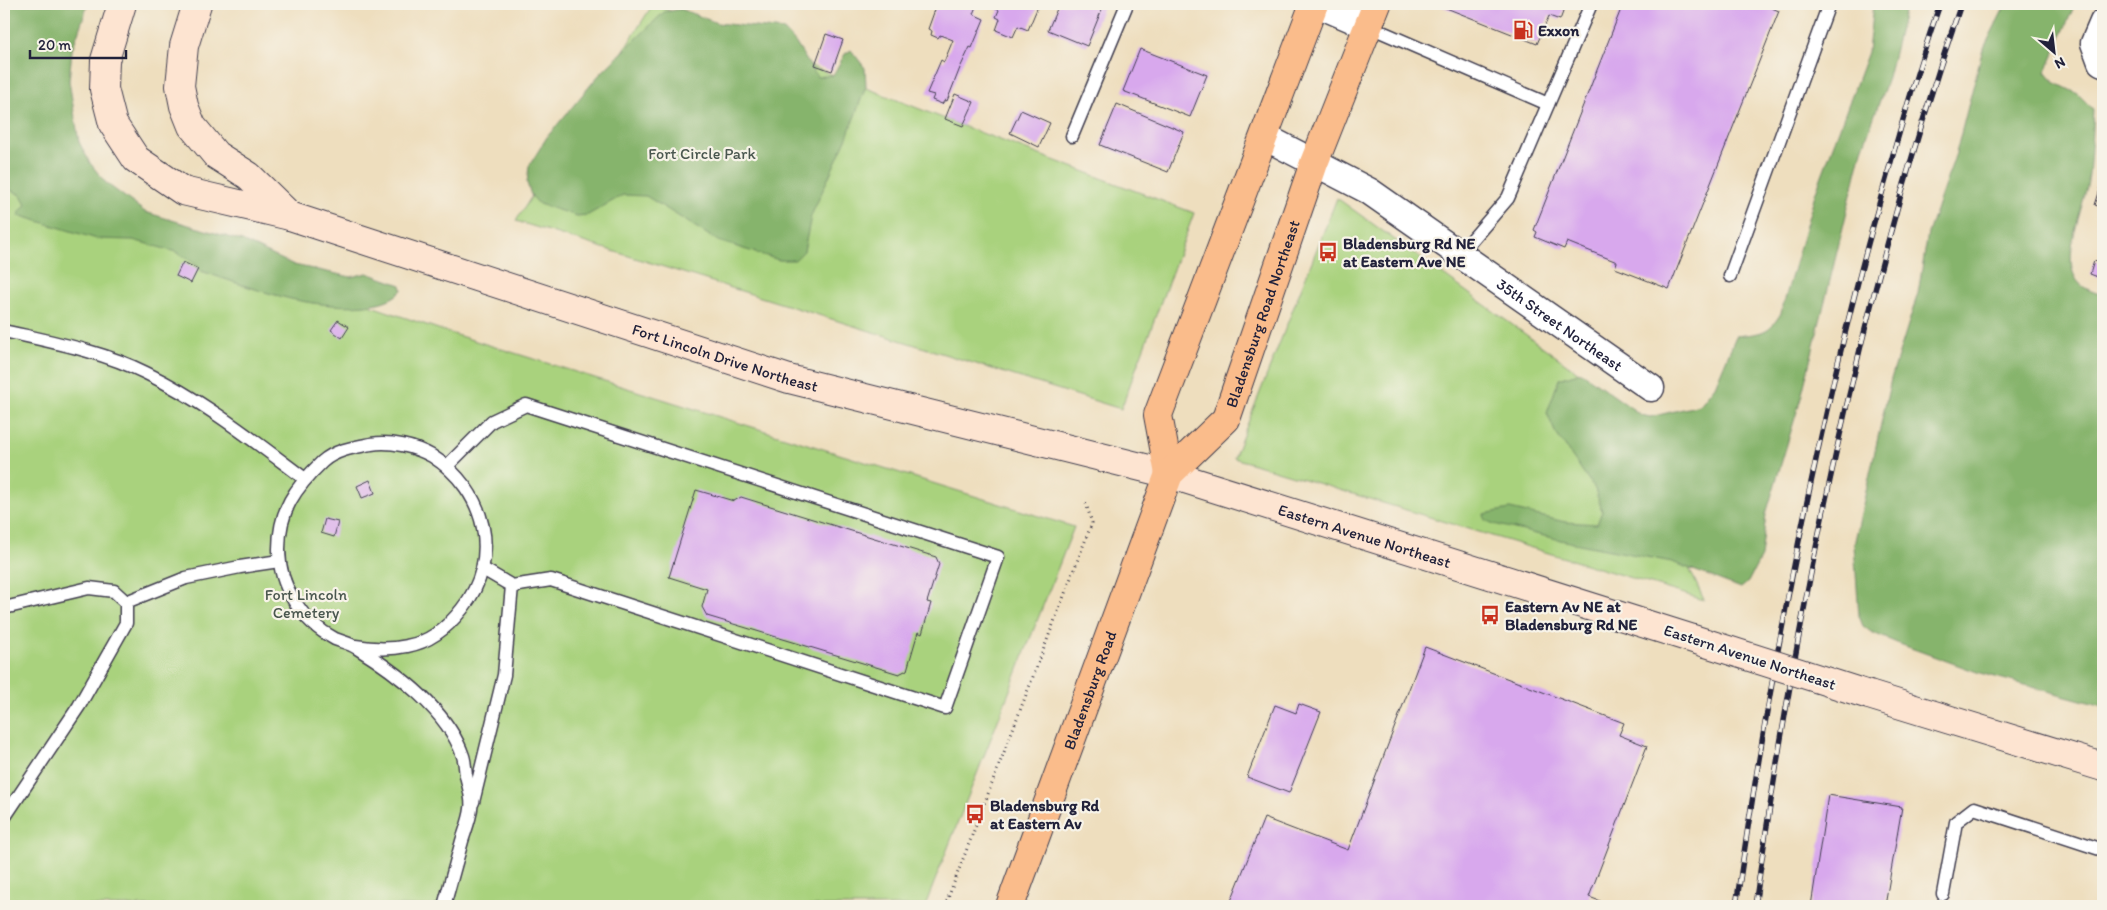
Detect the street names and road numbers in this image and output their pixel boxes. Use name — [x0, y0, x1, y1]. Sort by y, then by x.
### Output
street label: Bladensburg Road Northeast — [1221, 217, 1303, 410]
street label: 35th Street Northeast — [1493, 274, 1627, 375]
street label: Fort Lincoln Drive Northeast — [630, 319, 820, 395]
street label: Eastern Avenue Northeast — [1276, 499, 1453, 572]
street label: Eastern Avenue Northeast — [1662, 620, 1838, 694]
street label: Bladensburg Road — [1059, 628, 1120, 752]

